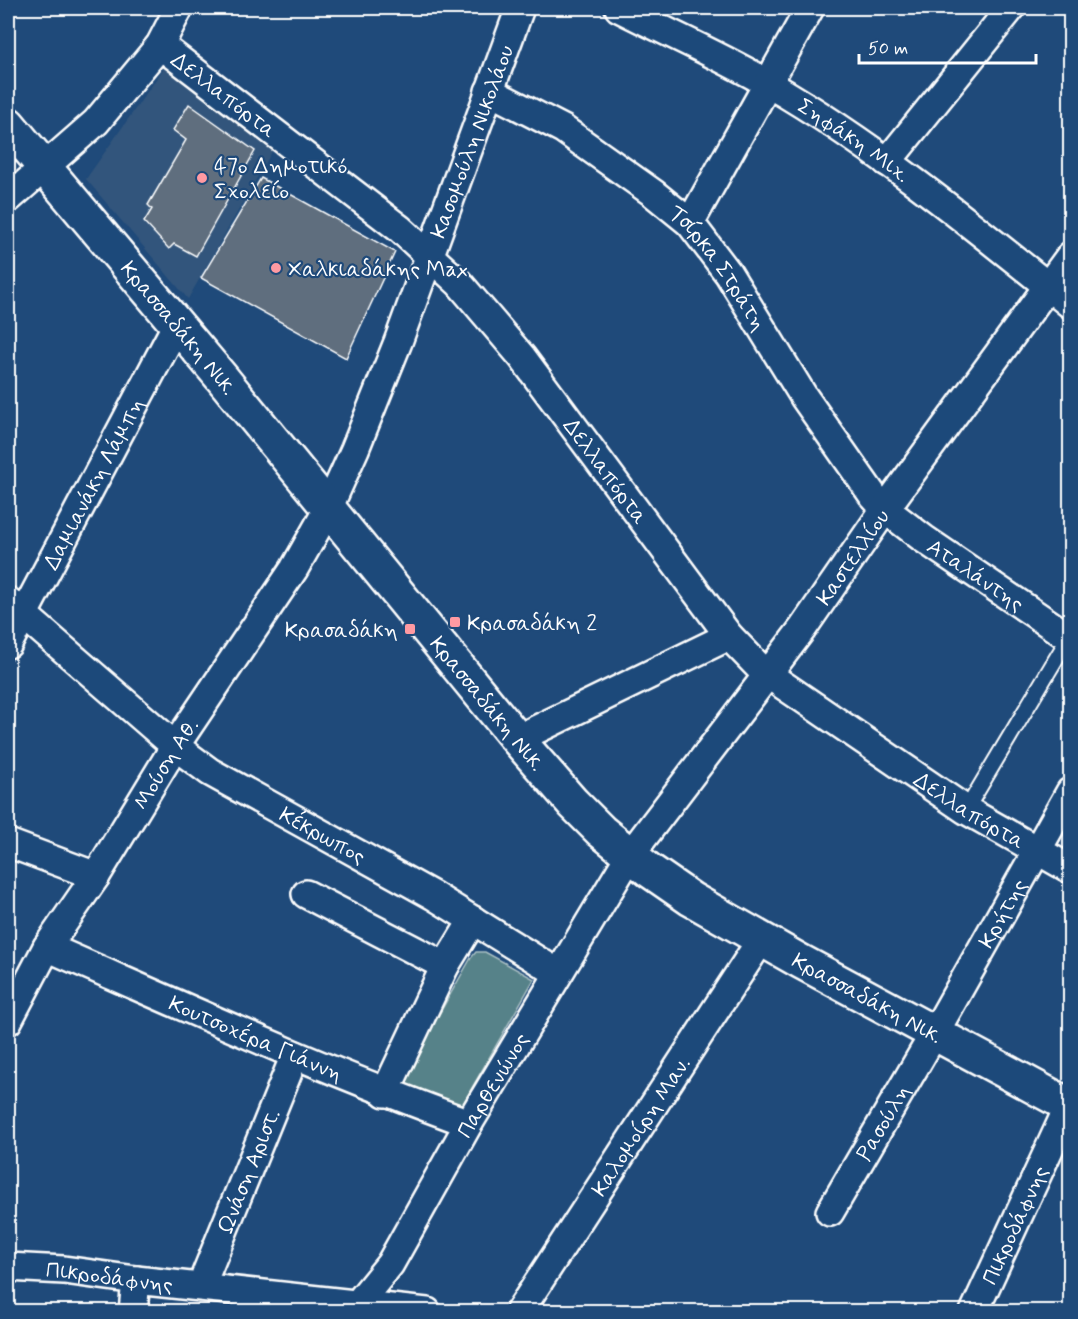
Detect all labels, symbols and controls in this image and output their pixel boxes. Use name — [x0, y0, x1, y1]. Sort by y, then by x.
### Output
scale bar — [859, 27, 1036, 65]
text: 50 m — [868, 37, 908, 61]
street label: Κασομούλη Νικολάου — [425, 42, 521, 242]
street label: Δελλαπόρτα — [165, 47, 281, 145]
street label: Σηφάκη Μιχ. — [792, 93, 915, 190]
place label: 47ο Δημοτικό Σχολείο — [214, 153, 347, 206]
marker: 47ο Δημοτικό Σχολείο — [195, 171, 209, 185]
street label: Τσίρκα Στράτη — [663, 200, 772, 337]
street label: Κρασσαδάκη Νικ. — [113, 256, 242, 401]
place label: Χαλκιαδάκης Max — [288, 256, 468, 284]
marker: Χαλκιαδάκης Max — [269, 261, 283, 275]
street label: Δαμιανάκη Λάμπη — [38, 393, 152, 575]
street label: Δελλαπόρτα — [556, 413, 653, 531]
street label: Καστελλίου — [811, 504, 897, 612]
street label: Αταλάντης — [921, 533, 1029, 619]
place label: Κρασαδάκη 2 — [467, 610, 597, 638]
marker: Κρασαδάκη 2 — [448, 615, 462, 629]
place label: Κρασαδάκη — [285, 617, 398, 645]
marker: Κρασαδάκη — [403, 622, 417, 636]
street label: Κρασσαδάκη Νικ. — [423, 631, 550, 777]
street label: Μούση Αθ. — [128, 713, 206, 815]
street label: Δελλαπόρτα — [908, 767, 1029, 856]
street label: Κέκρωπος — [274, 801, 370, 871]
street label: Κρήτης — [973, 874, 1034, 954]
street label: Κρασσαδάκη Νικ. — [786, 947, 947, 1051]
street label: Κουτσοχέρα Γιάννη — [164, 990, 346, 1089]
street label: Παρθενώνος — [451, 1028, 536, 1143]
street label: Καλομοίρη Μαν. — [586, 1052, 698, 1202]
street label: Ρασούλη — [851, 1080, 917, 1167]
street label: Ωνάση Αριστ. — [212, 1105, 288, 1239]
street label: Πικροδάφνης — [976, 1162, 1056, 1290]
street label: Πικροδάφνης — [45, 1257, 174, 1300]

